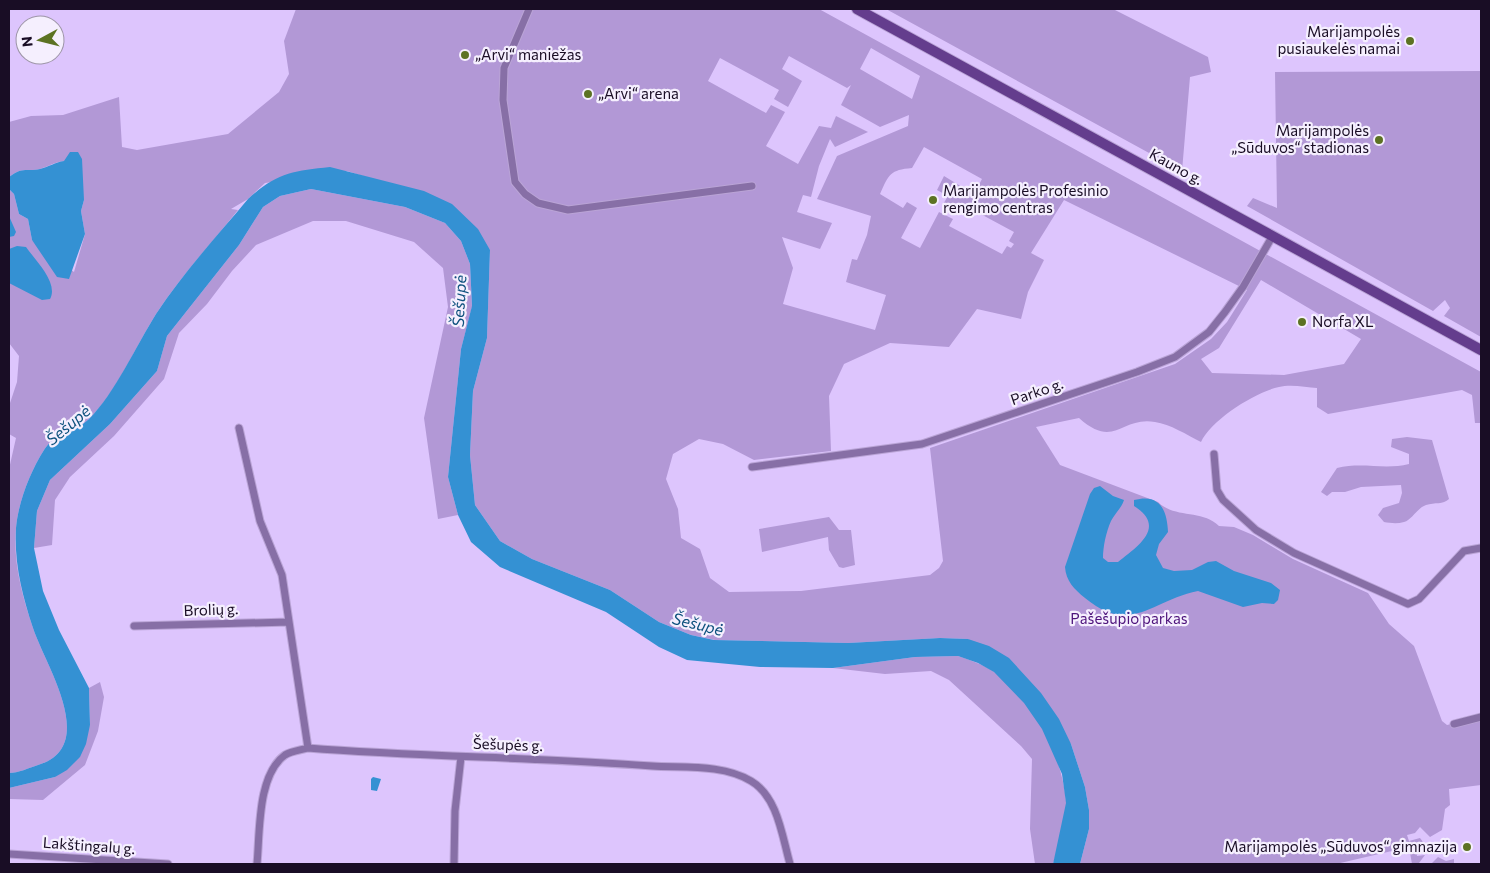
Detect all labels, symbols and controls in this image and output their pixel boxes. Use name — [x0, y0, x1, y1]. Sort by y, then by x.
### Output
north arrow — [15, 15, 65, 65]
place label: Marijampolės pusiaukelės namai — [1277, 22, 1400, 57]
text: N — [18, 35, 36, 48]
marker: Marijampolės pusiaukelės namai — [1404, 35, 1416, 47]
place label: „Arvi“ maniežas — [475, 45, 582, 63]
marker: „Arvi“ maniežas — [459, 49, 471, 61]
place label: „Arvi“ arena — [598, 84, 679, 102]
marker: „Arvi“ arena — [582, 88, 594, 100]
place label: Marijampolės „Sūduvos“ stadionas — [1231, 121, 1369, 156]
marker: Marijampolės „Sūduvos“ stadionas — [1373, 134, 1385, 146]
street label: Kauno g. — [1147, 144, 1206, 188]
place label: Marijampolės Profesinio rengimo centras — [943, 181, 1109, 216]
marker: Marijampolės Profesinio rengimo centras — [927, 194, 939, 206]
water label: Šešupė — [448, 274, 469, 327]
place label: Norfa XL — [1312, 312, 1374, 330]
marker: Norfa XL — [1296, 316, 1308, 328]
street label: Parko g. — [1008, 374, 1065, 408]
water label: Šešupė — [42, 400, 94, 449]
street label: Brolių g. — [183, 599, 239, 619]
water label: Šešupė — [671, 608, 726, 639]
park label: Pašešupio parkas — [1070, 609, 1188, 627]
street label: Šešupės g. — [473, 733, 543, 754]
street label: Lakštingalų g. — [42, 833, 136, 857]
place label: Marijampolės „Sūduvos“ gimnazija — [1224, 837, 1457, 855]
marker: Marijampolės „Sūduvos“ gimnazija — [1461, 841, 1473, 853]

